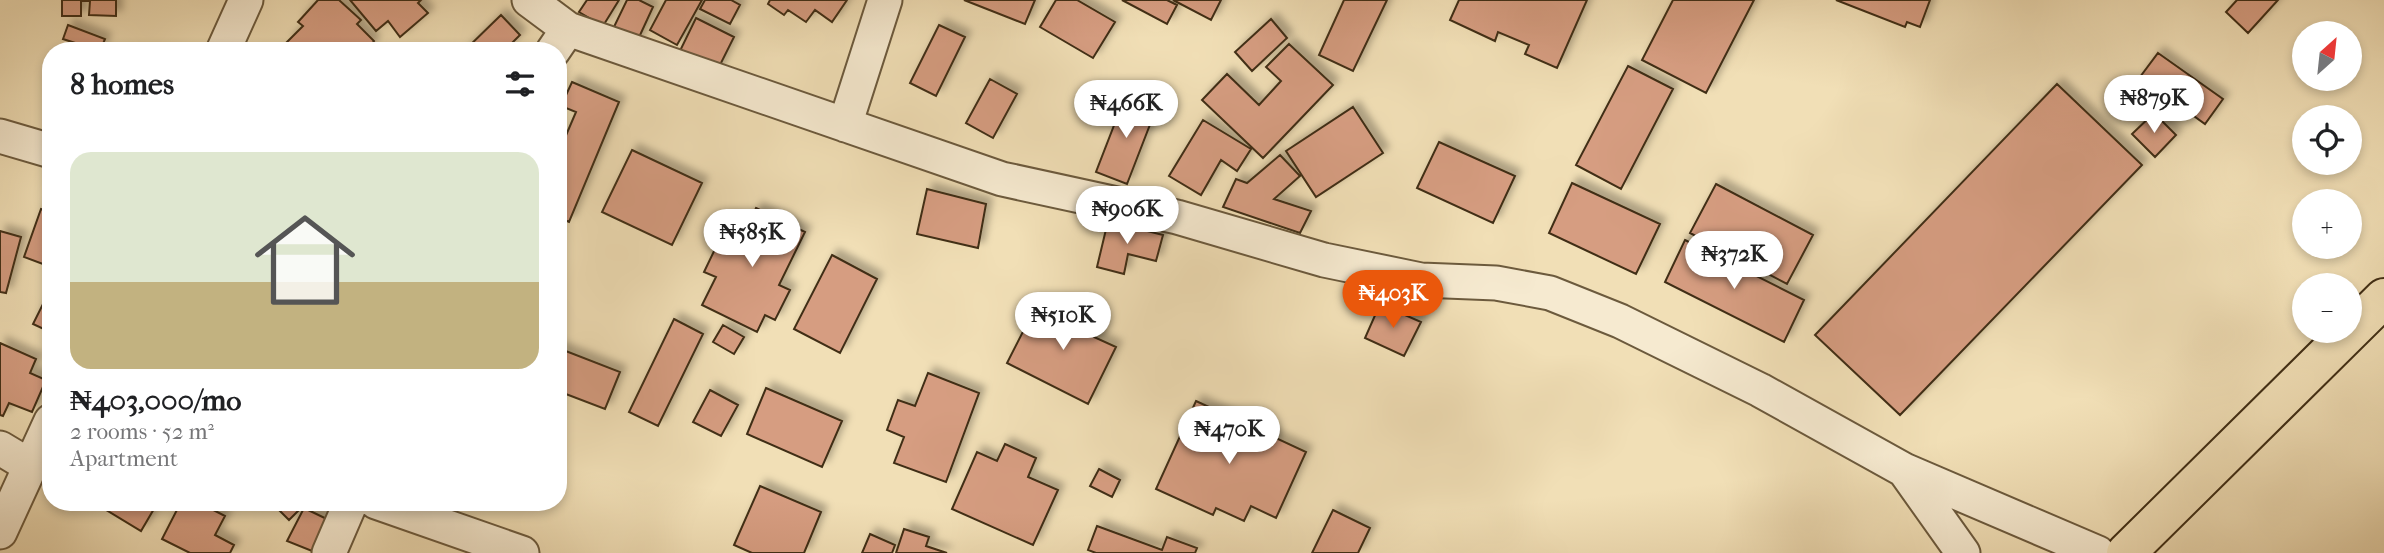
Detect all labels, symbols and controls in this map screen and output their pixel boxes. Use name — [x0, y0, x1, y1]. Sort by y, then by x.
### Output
north arrow — [2292, 21, 2362, 91]
map controls — [2292, 21, 2362, 343]
icon: filters — [501, 65, 539, 103]
text: 8 homes — [70, 67, 174, 102]
pin: ₦879K — [2105, 76, 2203, 135]
pin: ₦466K — [1077, 80, 1175, 140]
text: ₦879K — [2120, 84, 2188, 111]
text: ₦466K — [1090, 89, 1162, 116]
button: locate — [2292, 105, 2362, 175]
pin: ₦906K — [1078, 187, 1176, 246]
button: + — [2292, 189, 2362, 259]
text: ₦906K — [1092, 195, 1162, 222]
icon: home — [242, 197, 368, 323]
pin: ₦585K — [703, 210, 801, 269]
text: ₦585K — [720, 218, 784, 245]
pin: ₦372K — [1685, 232, 1783, 291]
text: ₦372K — [1701, 240, 1767, 267]
pin: ₦403K — [1344, 270, 1442, 330]
button: − — [2292, 273, 2362, 343]
text: ₦403K — [1358, 279, 1428, 306]
pin: ₦510K — [1014, 292, 1112, 352]
text: ₦510K — [1031, 301, 1095, 328]
text: ₦403,000/mo — [70, 383, 241, 418]
pin: ₦470K — [1180, 406, 1278, 466]
text: ₦470K — [1194, 415, 1264, 442]
text: 2 rooms · 52 m² — [70, 418, 214, 445]
text: Apartment — [70, 445, 178, 472]

